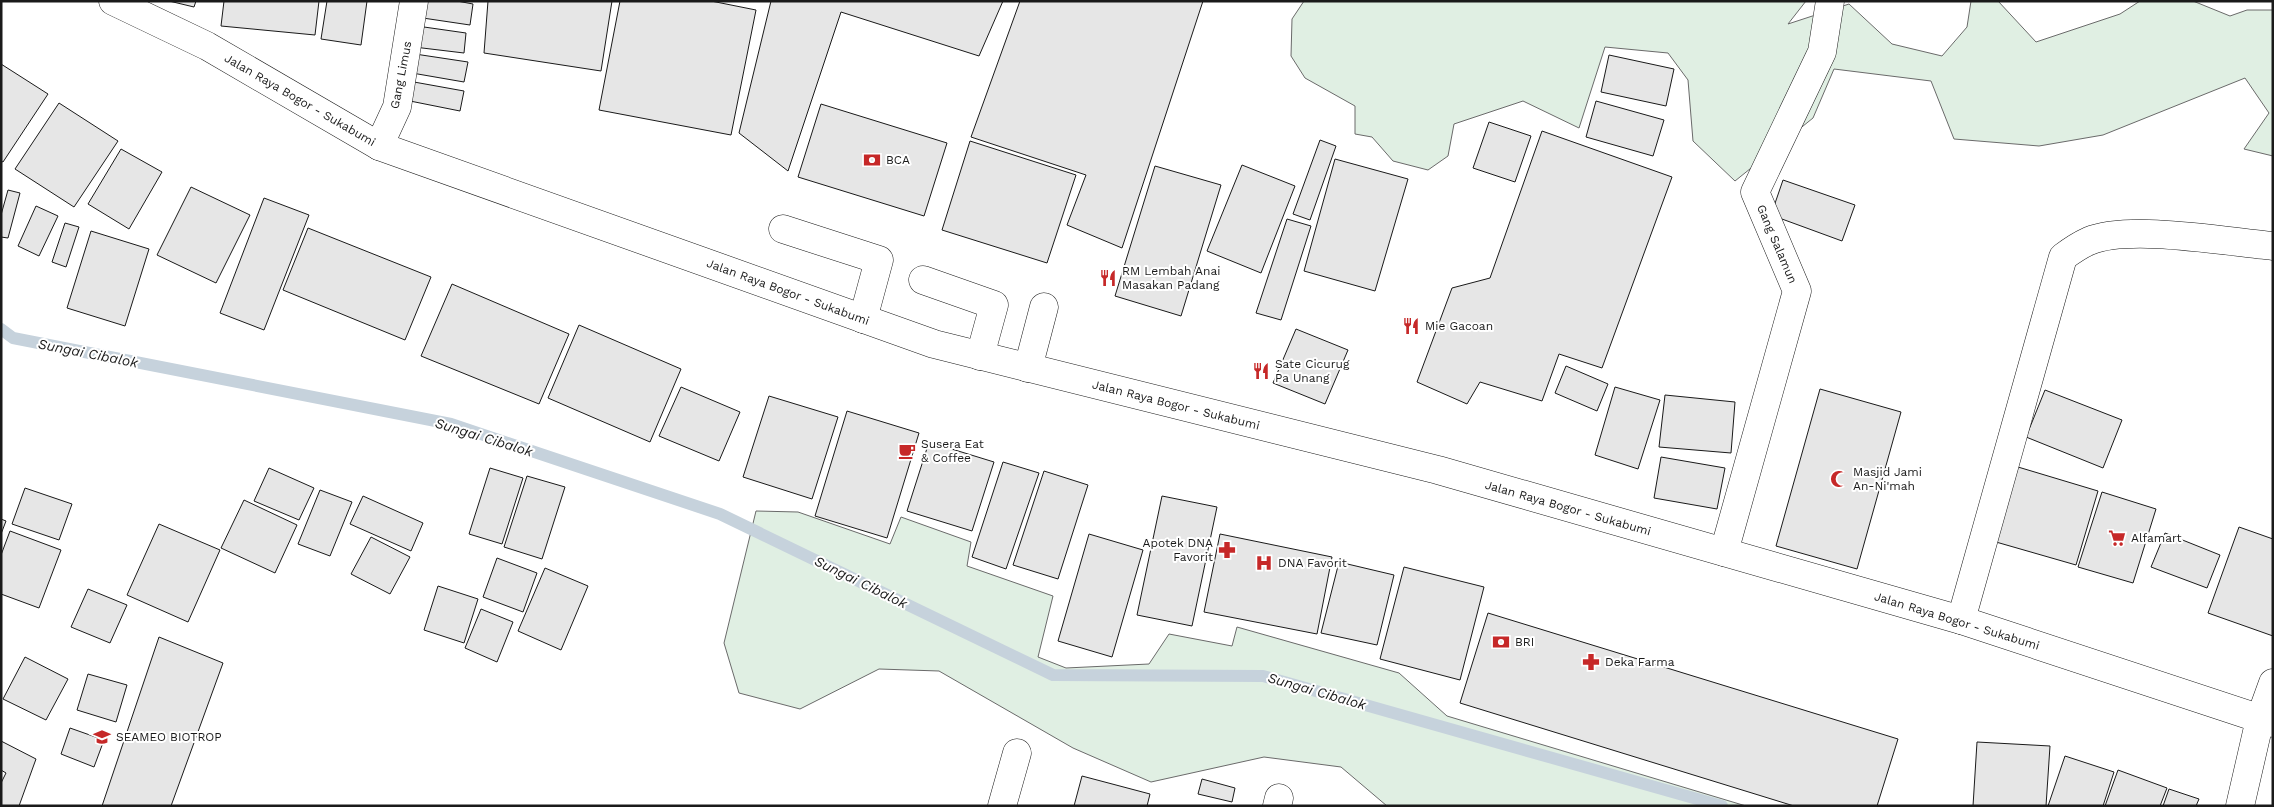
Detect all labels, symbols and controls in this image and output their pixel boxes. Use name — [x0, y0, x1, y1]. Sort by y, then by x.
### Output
street label: Gang Limus — [388, 40, 414, 110]
street label: Jalan Raya Bogor - Sukabumi — [222, 51, 378, 149]
bank icon: BCA — [862, 150, 882, 170]
place label: BCA — [886, 153, 910, 167]
street label: Gang Salamun — [1754, 202, 1800, 286]
street label: Jalan Raya Bogor - Sukabumi — [705, 256, 871, 328]
place label: RM Lembah Anai Masakan Padang — [1122, 264, 1220, 292]
restaurant icon: RM Lembah Anai Masakan Padang — [1098, 268, 1118, 288]
restaurant icon: Mie Gacoan — [1401, 316, 1421, 336]
place label: Mie Gacoan — [1425, 319, 1493, 333]
water label: Sungai Cibalok — [37, 335, 140, 371]
place label: Sate Cicurug Pa Unang — [1275, 357, 1350, 385]
restaurant icon: Sate Cicurug Pa Unang — [1251, 361, 1271, 381]
street label: Jalan Raya Bogor - Sukabumi — [1091, 377, 1261, 433]
water label: Sungai Cibalok — [433, 415, 535, 460]
place label: Susera Eat & Coffee — [921, 437, 984, 465]
cafe icon: Susera Eat & Coffee — [897, 441, 917, 461]
place label: Masjid Jami An-Ni'mah — [1853, 465, 1922, 493]
mosque icon: Masjid Jami An-Ni'mah — [1829, 469, 1849, 489]
street label: Jalan Raya Bogor - Sukabumi — [1483, 478, 1653, 538]
supermarket icon: Alfamart — [2107, 528, 2127, 548]
place label: Alfamart — [2131, 531, 2182, 545]
place label: Apotek DNA Favorit — [1142, 536, 1213, 564]
pharmacy icon: Apotek DNA Favorit — [1217, 540, 1237, 560]
water label: Sungai Cibalok — [812, 553, 910, 612]
hospital icon: DNA Favorit — [1254, 553, 1274, 573]
place label: DNA Favorit — [1278, 556, 1347, 570]
street label: Jalan Raya Bogor - Sukabumi — [1873, 589, 2041, 653]
bank icon: BRI — [1491, 632, 1511, 652]
place label: BRI — [1515, 635, 1534, 649]
pharmacy icon: Deka Farma — [1581, 652, 1601, 672]
place label: Deka Farma — [1605, 655, 1675, 669]
water label: Sungai Cibalok — [1266, 669, 1368, 713]
school or university icon: SEAMEO BIOTROP — [92, 727, 112, 747]
place label: SEAMEO BIOTROP — [116, 730, 222, 744]

